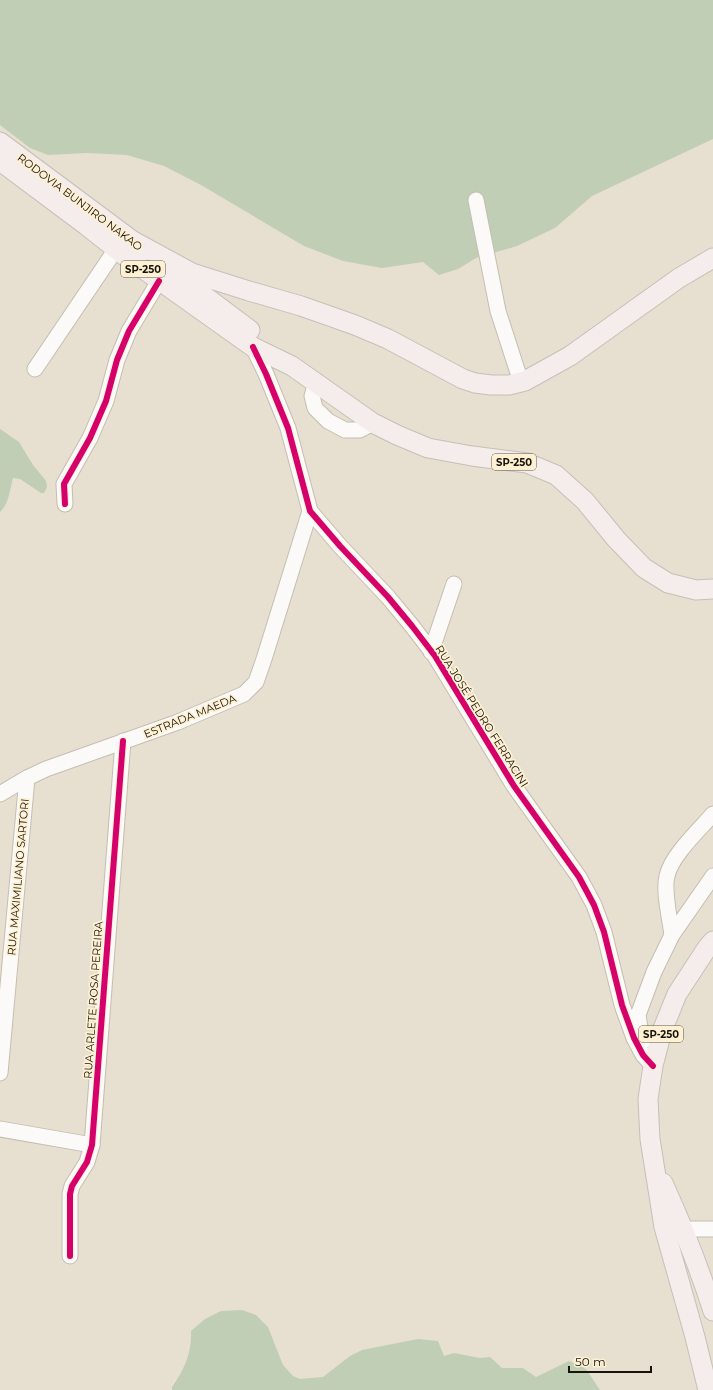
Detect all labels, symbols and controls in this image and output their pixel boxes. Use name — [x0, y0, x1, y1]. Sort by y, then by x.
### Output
street label: RODOVIA BUNJIRO NAKAO — [15, 150, 145, 254]
road number: SP-250 — [121, 261, 165, 277]
road number: SP-250 — [492, 454, 536, 470]
street label: RUA JOSÉ PEDRO FERRACINI — [432, 642, 532, 790]
street label: ESTRADA MAEDA — [142, 691, 238, 741]
street label: RUA MAXIMILIANO SARTORI — [4, 798, 32, 956]
street label: RUA ARLETE ROSA PEREIRA — [81, 921, 105, 1079]
road number: SP-250 — [639, 1026, 683, 1042]
scale bar — [569, 1348, 651, 1374]
text: 50 m — [575, 1354, 606, 1369]

